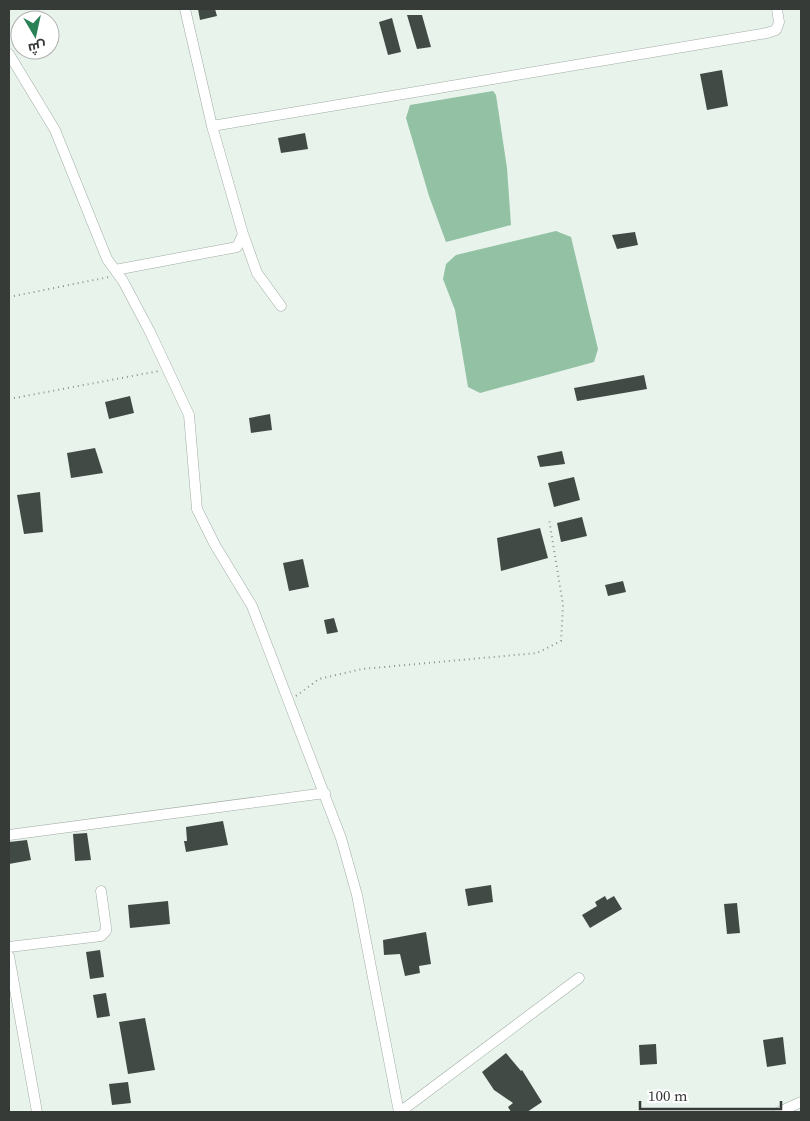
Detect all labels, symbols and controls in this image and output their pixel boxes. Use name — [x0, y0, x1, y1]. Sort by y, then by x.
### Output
north arrow — [10, 10, 60, 60]
text: ش — [27, 37, 47, 59]
scale bar — [640, 1078, 781, 1110]
text: 100 m — [648, 1085, 688, 1106]

